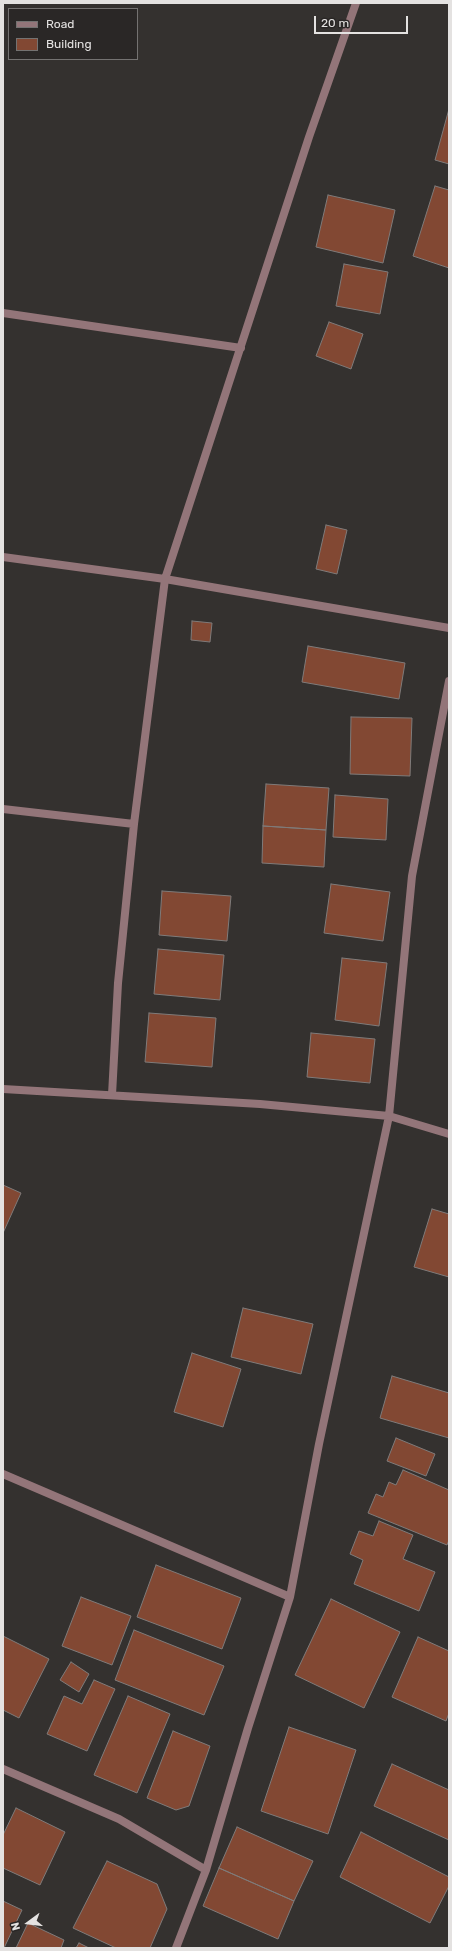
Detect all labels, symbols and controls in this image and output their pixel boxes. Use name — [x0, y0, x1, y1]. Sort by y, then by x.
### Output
legend — [8, 8, 138, 60]
scale bar — [316, 8, 410, 34]
text: 20 m — [321, 16, 349, 30]
text: Road — [46, 17, 74, 31]
text: Building — [46, 37, 92, 51]
north arrow — [8, 1903, 48, 1943]
text: N — [9, 1921, 23, 1932]

